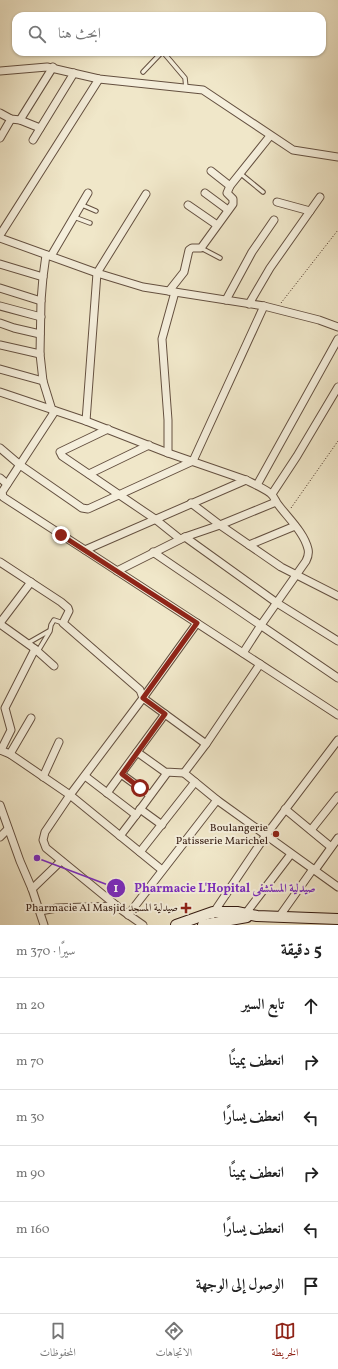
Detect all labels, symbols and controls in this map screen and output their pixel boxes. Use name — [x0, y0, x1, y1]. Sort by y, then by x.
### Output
search box — [12, 12, 326, 56]
icon: search — [26, 23, 48, 45]
text: ابحث هنا — [58, 24, 101, 45]
route end — [52, 526, 70, 544]
route start — [131, 779, 149, 797]
place label: Boulangerie Patisserie Marichel — [176, 821, 268, 849]
marker: Boulangerie Patisserie Marichel — [271, 829, 281, 839]
callout: Pharmacie L'Hopital صيدلية المستشفى — [106, 876, 324, 900]
text: 1 — [114, 881, 119, 897]
text: Pharmacie L'Hopital صيدلية المستشفى — [134, 881, 316, 897]
place label: Pharmacie Al Masjid صيدلية المسجد — [25, 901, 178, 916]
marker: Pharmacie Al Masjid صيدلية المسجد — [181, 903, 191, 913]
text: 5 دقيقة — [281, 939, 322, 962]
text: سيرًا · 370 m — [16, 943, 76, 961]
text: تابع السير — [242, 995, 284, 1016]
icon: ahead — [300, 995, 322, 1017]
text: 20 m — [16, 997, 45, 1015]
text: انعطف يمينًا — [229, 1051, 284, 1072]
icon: right — [300, 1051, 322, 1073]
text: 70 m — [16, 1053, 44, 1071]
text: انعطف يسارًا — [223, 1107, 284, 1128]
icon: left — [300, 1107, 322, 1129]
text: 30 m — [16, 1109, 44, 1127]
text: انعطف يمينًا — [229, 1163, 284, 1184]
icon: right — [300, 1163, 322, 1185]
text: 90 m — [16, 1165, 45, 1183]
text: انعطف يسارًا — [223, 1219, 284, 1240]
icon: left — [300, 1219, 322, 1241]
text: 160 m — [16, 1221, 50, 1239]
text: الوصول إلى الوجهة — [196, 1275, 284, 1296]
icon: arrive — [300, 1275, 322, 1297]
tab: المحفوظات — [40, 1320, 76, 1363]
tab: الاتجاهات — [155, 1320, 192, 1363]
tab: الخريطة — [272, 1320, 298, 1363]

